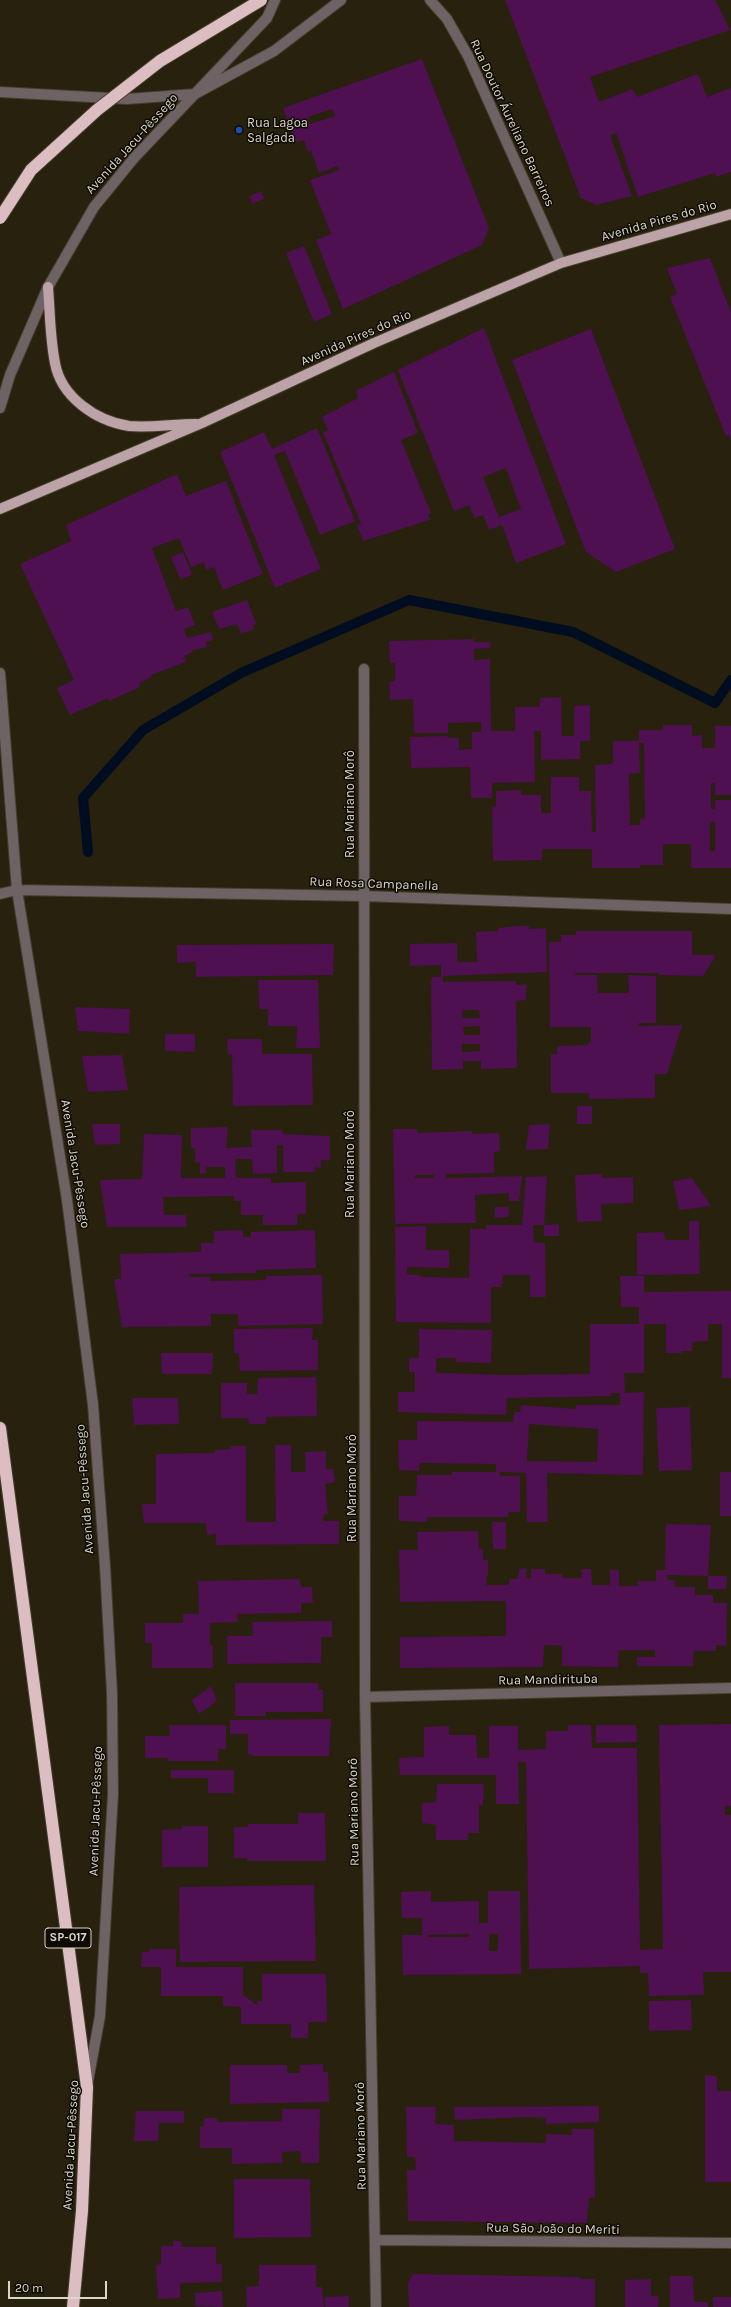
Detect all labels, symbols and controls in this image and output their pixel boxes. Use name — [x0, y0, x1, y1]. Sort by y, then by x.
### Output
street label: Rua Doutor Áureliano Barreiros — [466, 37, 558, 209]
street label: Avenida Jacu-Pêssego — [83, 90, 181, 198]
place label: Rua Lagoa Salgada — [247, 115, 308, 146]
marker: Rua Lagoa Salgada — [234, 125, 244, 135]
street label: Avenida Pires do Rio — [600, 197, 718, 245]
street label: Avenida Pires do Rio — [298, 307, 414, 369]
street label: Rua Mariano Morô — [342, 750, 358, 858]
street label: Rua Rosa Campanella — [309, 874, 439, 894]
street label: Avenida Jacu-Pêssego — [57, 1098, 93, 1230]
street label: Rua Mariano Morô — [342, 1110, 358, 1218]
street label: Avenida Jacu-Pêssego — [73, 1424, 97, 1554]
street label: Rua Mariano Morô — [344, 1434, 360, 1542]
street label: Rua Mandirituba — [498, 1671, 598, 1689]
street label: Avenida Jacu-Pêssego — [86, 1746, 106, 1876]
street label: Rua Mariano Morô — [345, 1758, 363, 1866]
road number: SP-017 — [45, 1928, 91, 1948]
street label: Avenida Jacu-Pêssego — [60, 2080, 82, 2210]
street label: Rua Mariano Morô — [352, 2082, 370, 2190]
street label: Rua São João do Meriti — [486, 2220, 620, 2238]
scale bar — [10, 2273, 109, 2299]
text: 20 m — [15, 2281, 43, 2295]

